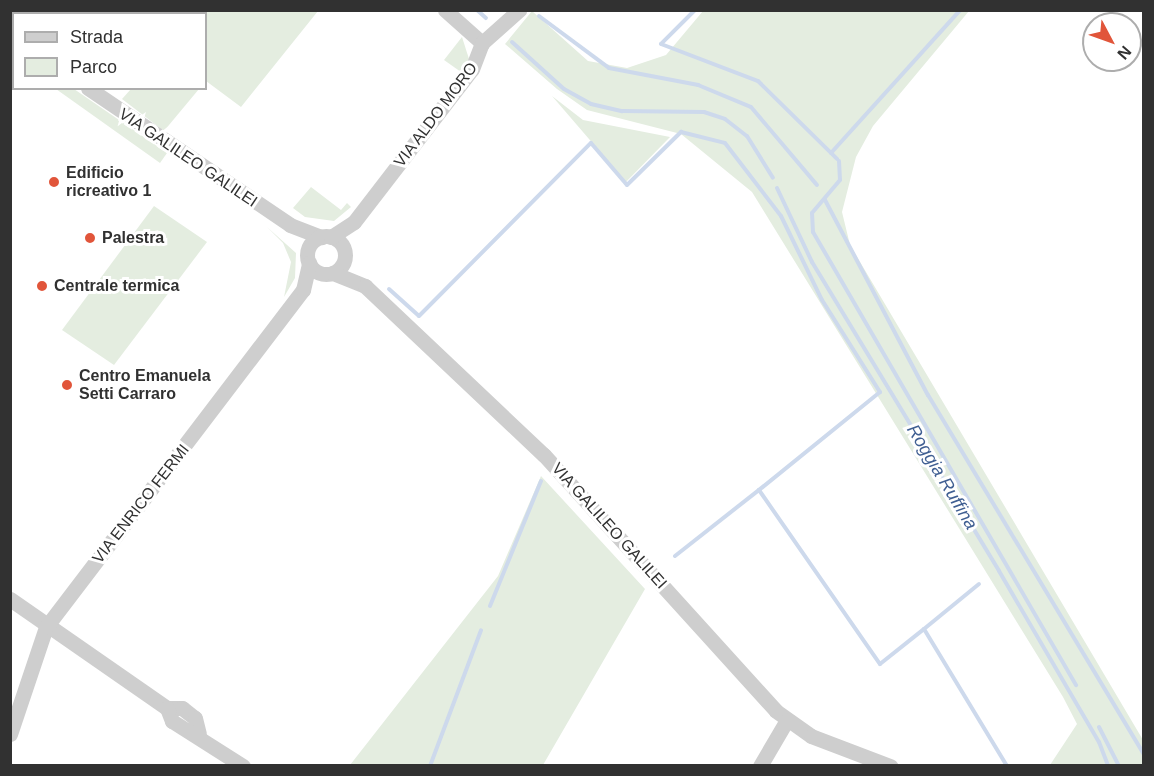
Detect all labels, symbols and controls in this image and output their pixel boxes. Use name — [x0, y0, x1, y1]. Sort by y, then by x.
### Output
legend — [12, 12, 207, 90]
north arrow — [1082, 12, 1142, 72]
text: Strada — [70, 27, 123, 47]
text: N — [1114, 43, 1135, 63]
text: Parco — [70, 57, 117, 77]
street label: VIA ALDO MORO — [390, 58, 482, 172]
street label: VIA GALILEO GALILEI — [115, 104, 261, 212]
place label: Edificio ricreativo 1 — [66, 163, 151, 201]
marker: Edificio ricreativo 1 — [47, 175, 61, 189]
place label: Palestra — [102, 228, 164, 248]
marker: Palestra — [83, 231, 97, 245]
place label: Centrale termica — [54, 276, 179, 296]
marker: Centrale termica — [35, 279, 49, 293]
place label: Centro Emanuela Setti Carraro — [79, 366, 211, 404]
marker: Centro Emanuela Setti Carraro — [60, 378, 74, 392]
water label: Roggia Ruffina — [902, 420, 982, 534]
street label: VIA ENRICO FERMI — [88, 440, 194, 568]
street label: VIA GALILEO GALILEI — [547, 459, 671, 593]

